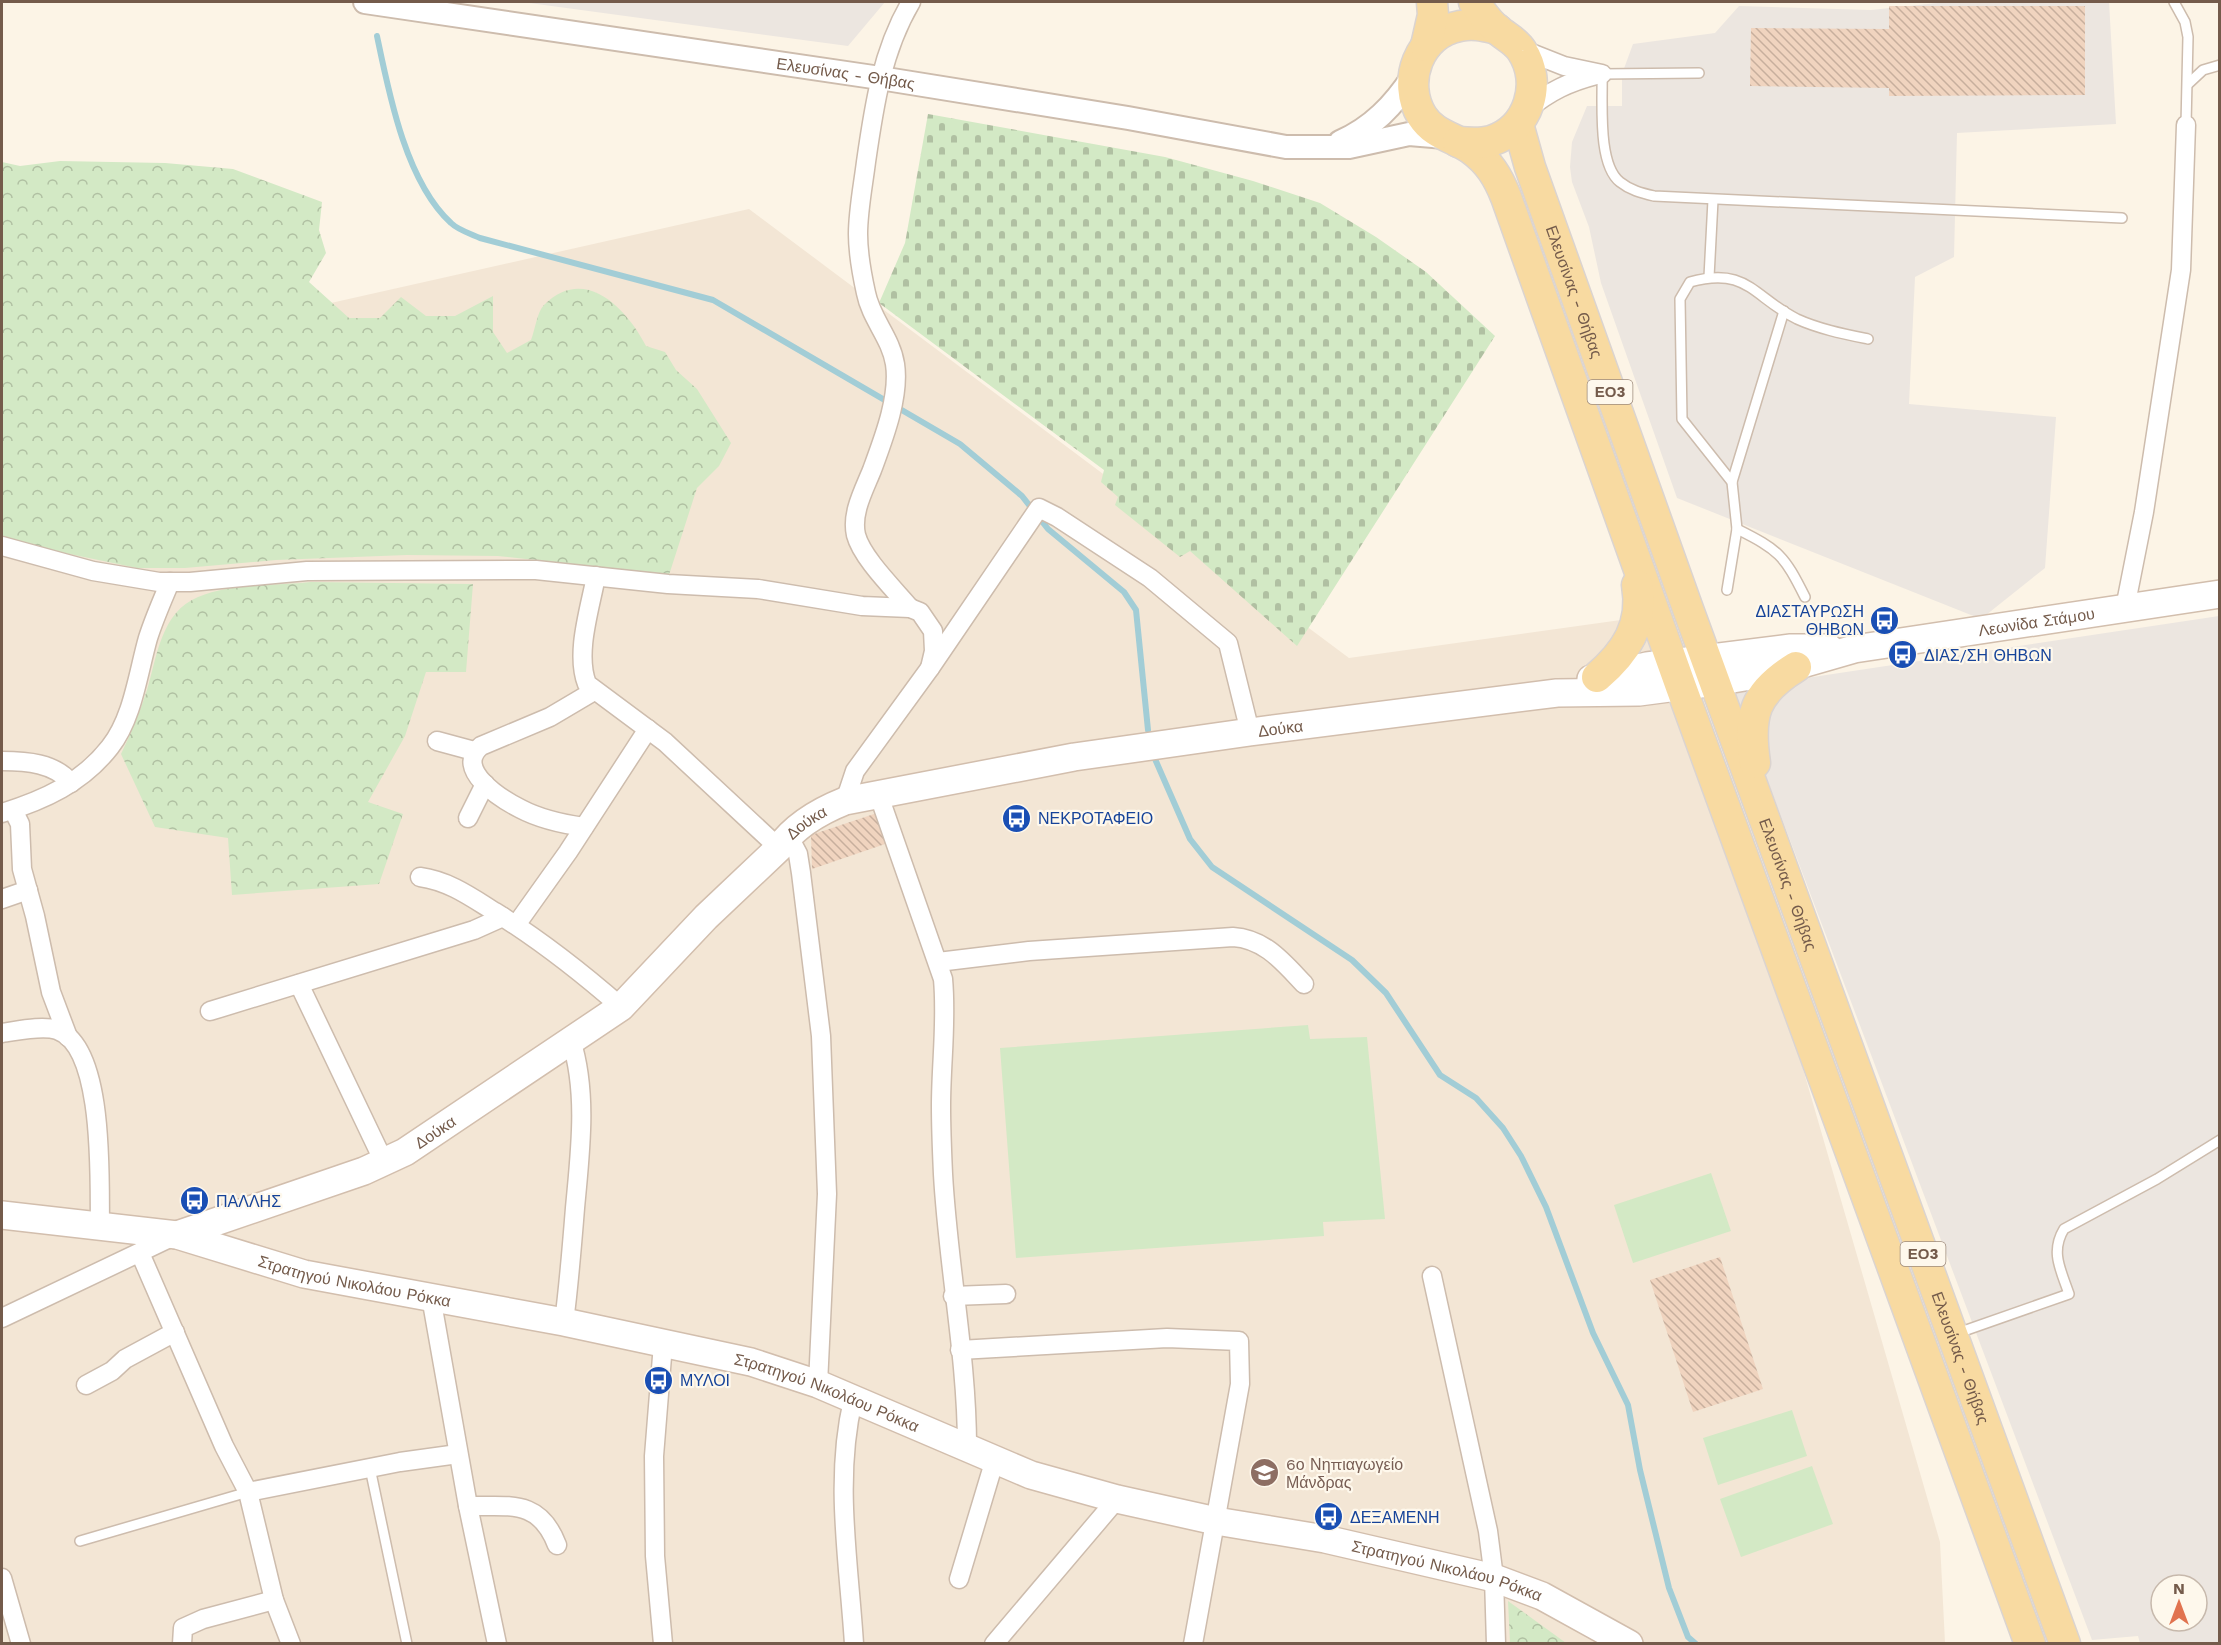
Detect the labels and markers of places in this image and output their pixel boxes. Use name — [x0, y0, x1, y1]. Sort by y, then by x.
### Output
place label: ΔΙΑΣΤΑΥΡΩΣΗ ΘΗΒΩΝ — [1755, 602, 1864, 639]
bus stop icon: ΔΙΑΣΤΑΥΡΩΣΗ ΘΗΒΩΝ — [1869, 604, 1901, 636]
bus stop icon: ΔΙΑΣ/ΣΗ ΘΗΒΩΝ — [1887, 639, 1919, 671]
place label: ΔΙΑΣ/ΣΗ ΘΗΒΩΝ — [1924, 646, 2052, 665]
bus stop icon: ΝΕΚΡΟΤΑΦΕΙΟ — [1001, 802, 1033, 834]
place label: ΝΕΚΡΟΤΑΦΕΙΟ — [1038, 809, 1153, 828]
bus stop icon: ΠΑΛΛΗΣ — [179, 1185, 211, 1217]
place label: ΠΑΛΛΗΣ — [216, 1192, 281, 1211]
bus stop icon: ΜΥΛΟΙ — [643, 1364, 675, 1396]
place label: ΜΥΛΟΙ — [680, 1371, 730, 1390]
place label: 6ο Νηπιαγωγείο Μάνδρας — [1286, 1455, 1403, 1492]
school or university icon: 6ο Νηπιαγωγείο Μάνδρας — [1249, 1457, 1281, 1489]
bus stop icon: ΔΕΞΑΜΕΝΗ — [1313, 1501, 1345, 1533]
place label: ΔΕΞΑΜΕΝΗ — [1350, 1508, 1440, 1527]

